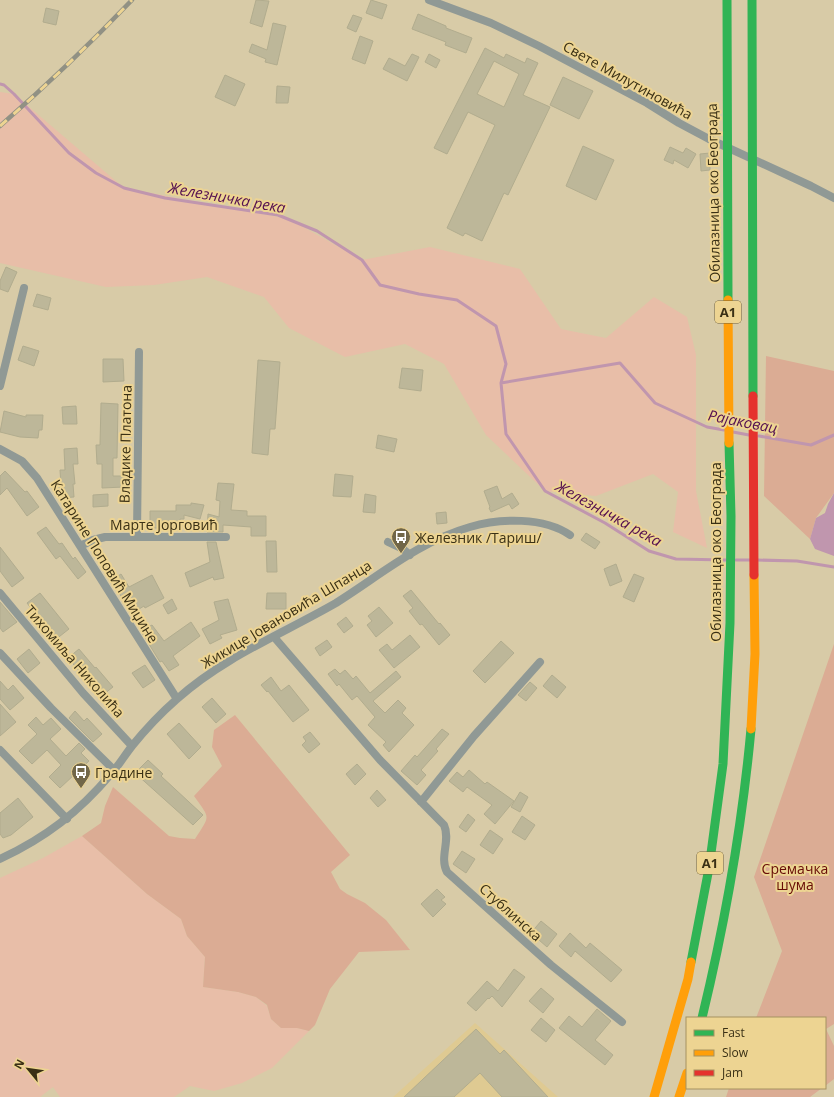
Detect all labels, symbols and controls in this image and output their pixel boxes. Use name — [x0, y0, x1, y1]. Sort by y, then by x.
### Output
street label: Свете Милутиновића — [560, 36, 696, 124]
street label: Обилазница око Београда — [702, 103, 724, 283]
water label: Железничка река — [166, 177, 288, 217]
road number: A1 — [715, 301, 741, 323]
street label: Владике Платона — [114, 385, 136, 503]
water label: Рајаковац — [707, 404, 780, 438]
street label: Обилазница око Београда — [706, 462, 725, 642]
water label: Железничка река — [551, 475, 666, 551]
street label: Катарине Поповић Миџине — [47, 476, 163, 646]
street label: Марте Јорговић — [110, 515, 218, 534]
bus stop icon: Железник /Тариш/ — [390, 526, 412, 554]
place label: Железник /Тариш/ — [415, 528, 542, 547]
street label: Жикице Јовановића Шпанца — [197, 555, 375, 673]
street label: Тихомиља Николића — [21, 601, 129, 721]
bus stop icon: Градине — [70, 761, 92, 789]
place label: Градине — [95, 763, 152, 782]
road number: A1 — [697, 852, 723, 874]
park label: Сремачка шума — [762, 859, 828, 894]
street label: Стублинска — [476, 879, 546, 945]
legend — [686, 1017, 826, 1089]
text: Fast — [722, 1024, 745, 1041]
text: Slow — [722, 1044, 749, 1061]
north arrow — [8, 1049, 48, 1089]
text: N — [10, 1056, 28, 1071]
text: Jam — [721, 1064, 743, 1081]

